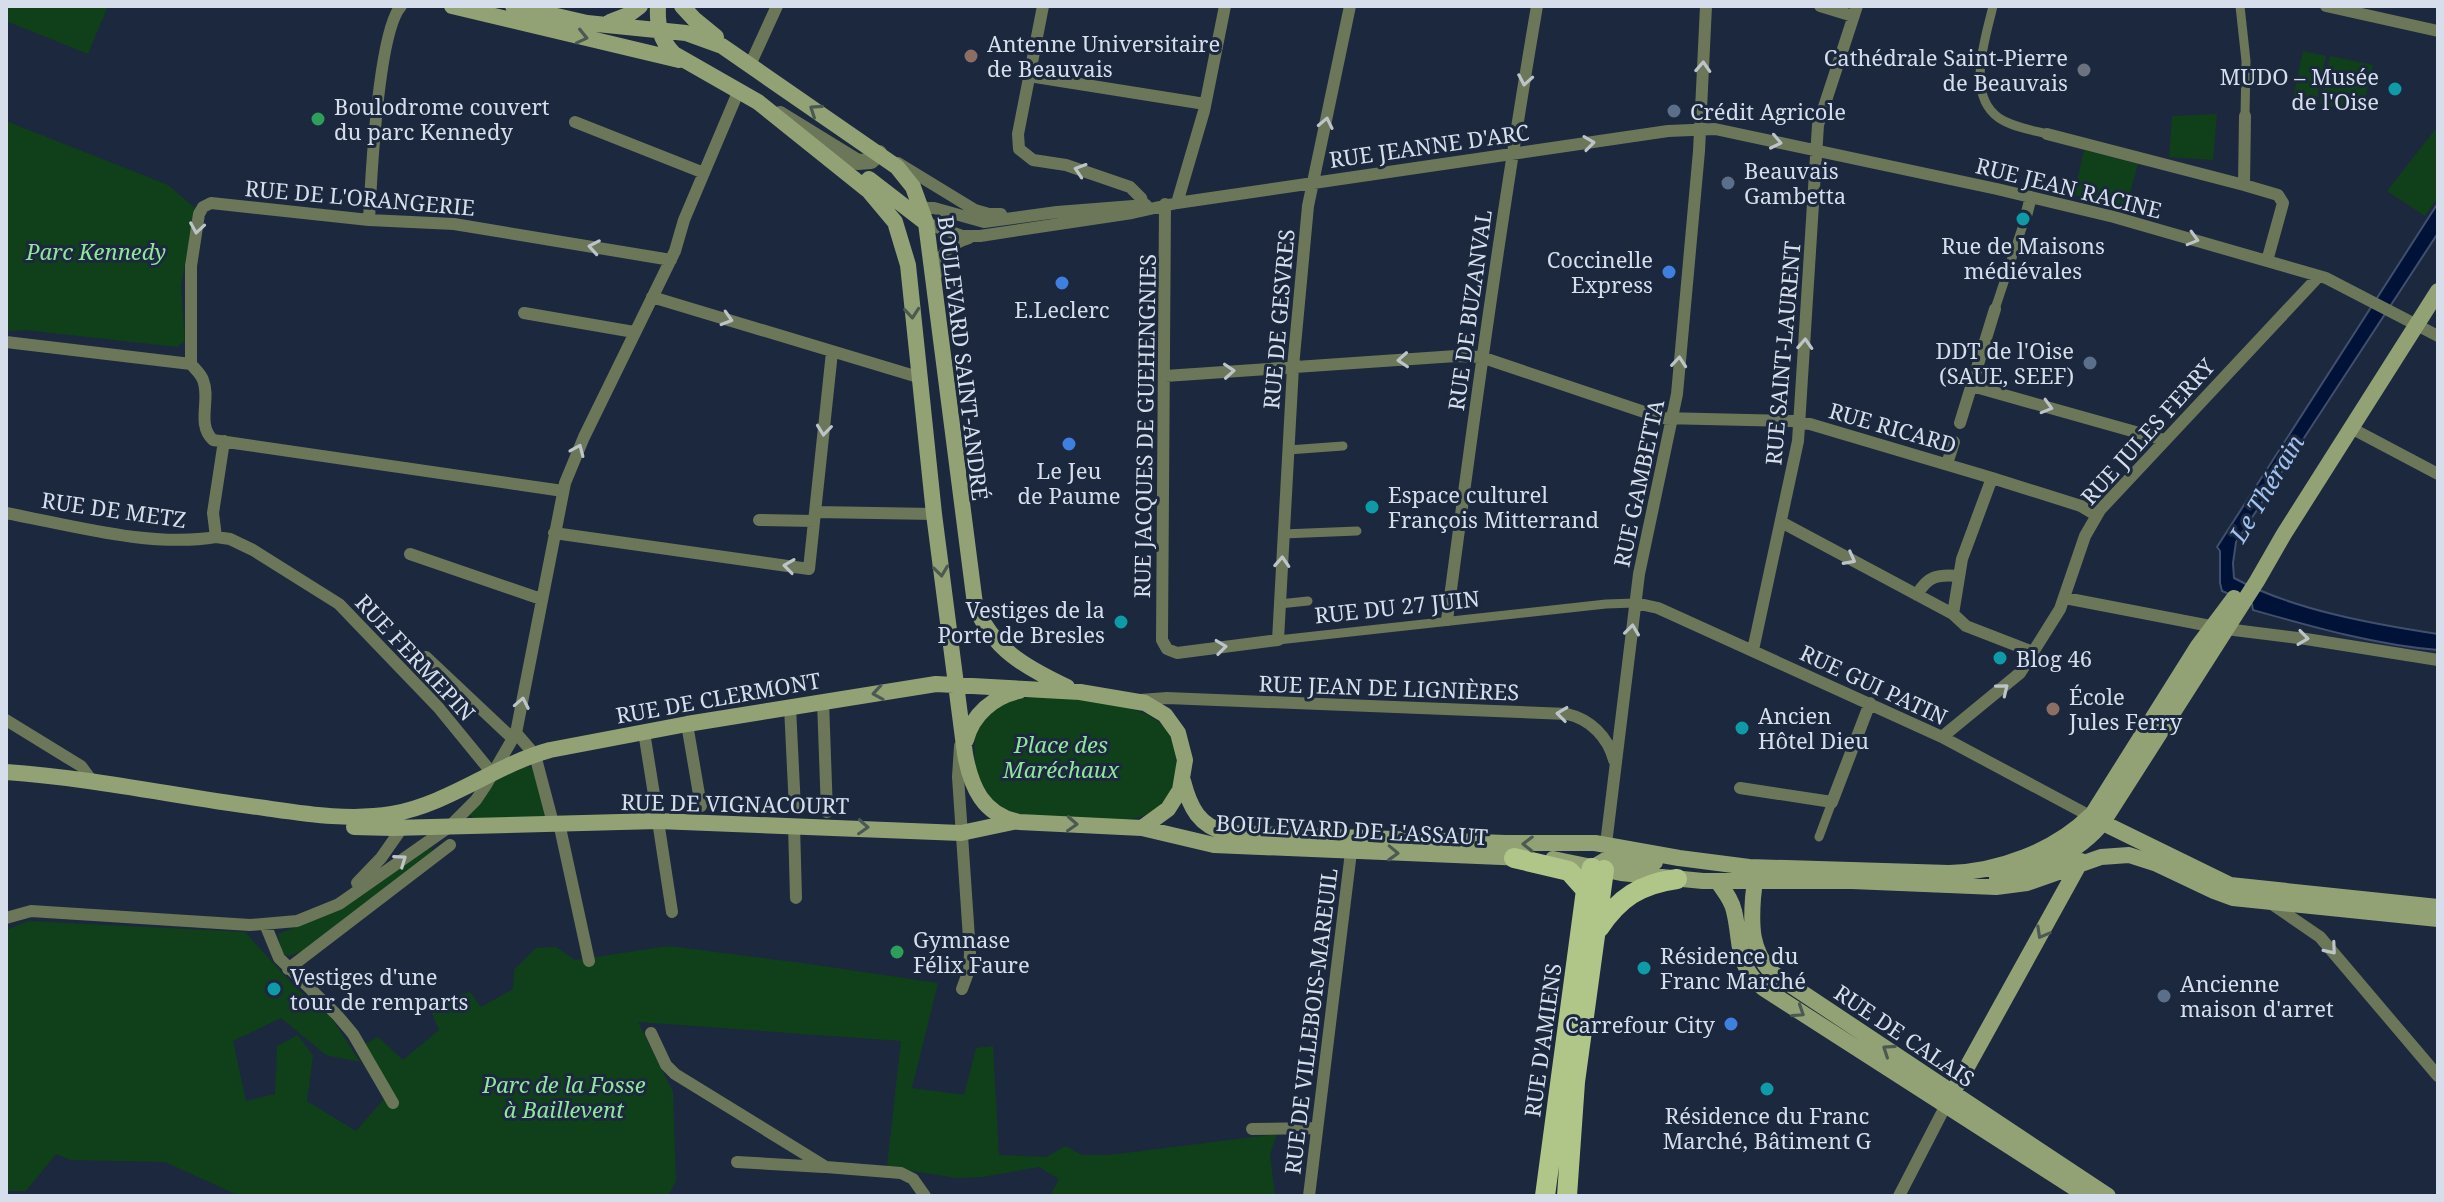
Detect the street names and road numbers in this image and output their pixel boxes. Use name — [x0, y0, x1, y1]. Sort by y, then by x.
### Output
street label: RUE JEANNE D'ARC — [1327, 116, 1531, 174]
street label: RUE JEAN RACINE — [1973, 149, 2165, 225]
street label: RUE DE L'ORANGERIE — [244, 172, 476, 222]
street label: RUE DE BUZANVAL — [1440, 208, 1498, 412]
street label: BOULEVARD SAINT-ANDRÉ — [932, 214, 996, 502]
street label: RUE DE GESVRES — [1255, 228, 1301, 410]
street label: RUE SAINT-LAURENT — [1757, 239, 1807, 466]
street label: RUE JACQUES DE GUEHENGNIES — [1126, 254, 1162, 598]
street label: RUE JULES FERRY — [2073, 351, 2221, 510]
street label: RUE RICARD — [1826, 394, 1960, 460]
street label: RUE GAMBETTA — [1606, 396, 1670, 570]
street label: RUE DE METZ — [40, 484, 188, 534]
street label: RUE DU 27 JUIN — [1313, 582, 1481, 630]
street label: RUE FERMEPIN — [349, 587, 483, 727]
street label: RUE GUI PATIN — [1795, 637, 1953, 731]
street label: RUE DE CLERMONT — [613, 664, 823, 730]
street label: RUE JEAN DE LIGNIÈRES — [1258, 667, 1520, 707]
street label: RUE DE VIGNACOURT — [621, 786, 850, 820]
street label: BOULEVARD DE L'ASSAUT — [1215, 807, 1489, 851]
street label: RUE DE VILLEBOIS-MAREUIL — [1276, 866, 1344, 1176]
street label: RUE D'AMIENS — [1516, 961, 1568, 1119]
street label: RUE DE CALAIS — [1829, 977, 1981, 1093]

